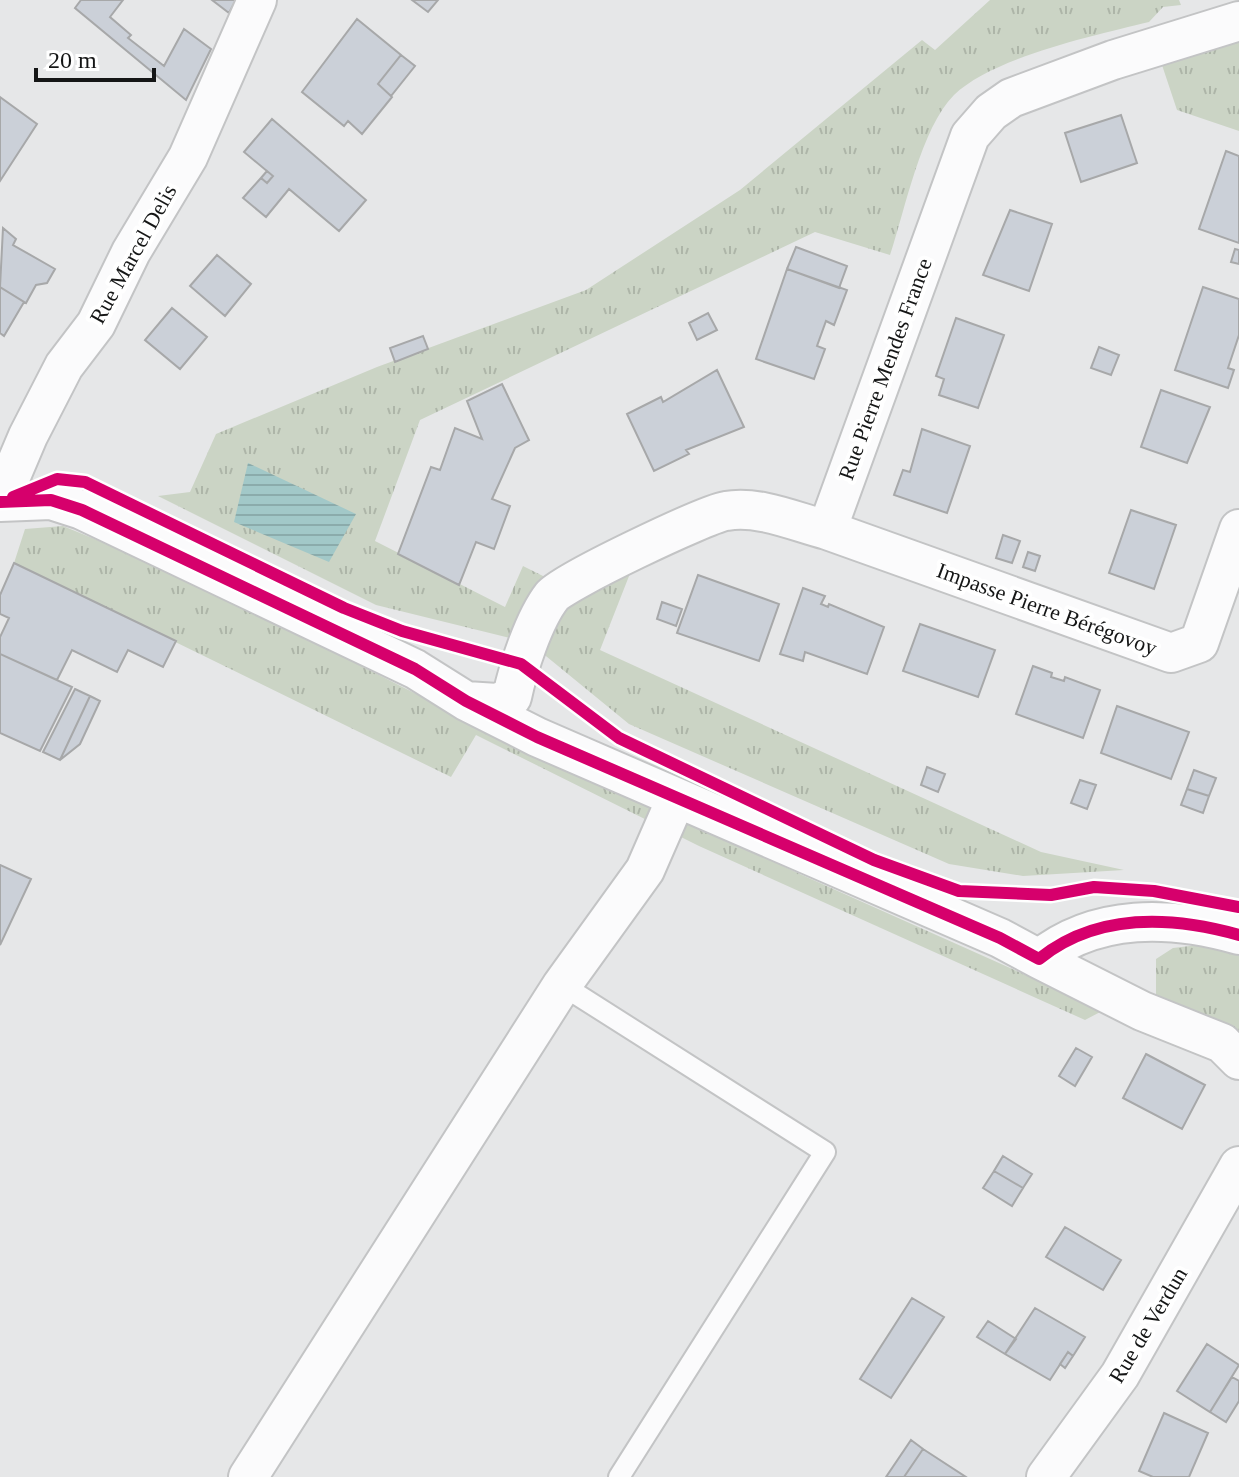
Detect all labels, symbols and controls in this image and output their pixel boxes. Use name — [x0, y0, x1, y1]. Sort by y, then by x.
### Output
scale bar — [36, 32, 154, 82]
text: 20 m — [48, 47, 97, 73]
street label: Rue Marcel Delis — [84, 180, 182, 328]
street label: Rue Pierre Mendes France — [833, 255, 937, 483]
street label: Impasse Pierre Bérégovoy — [934, 558, 1160, 660]
street label: Rue de Verdun — [1104, 1263, 1192, 1387]

